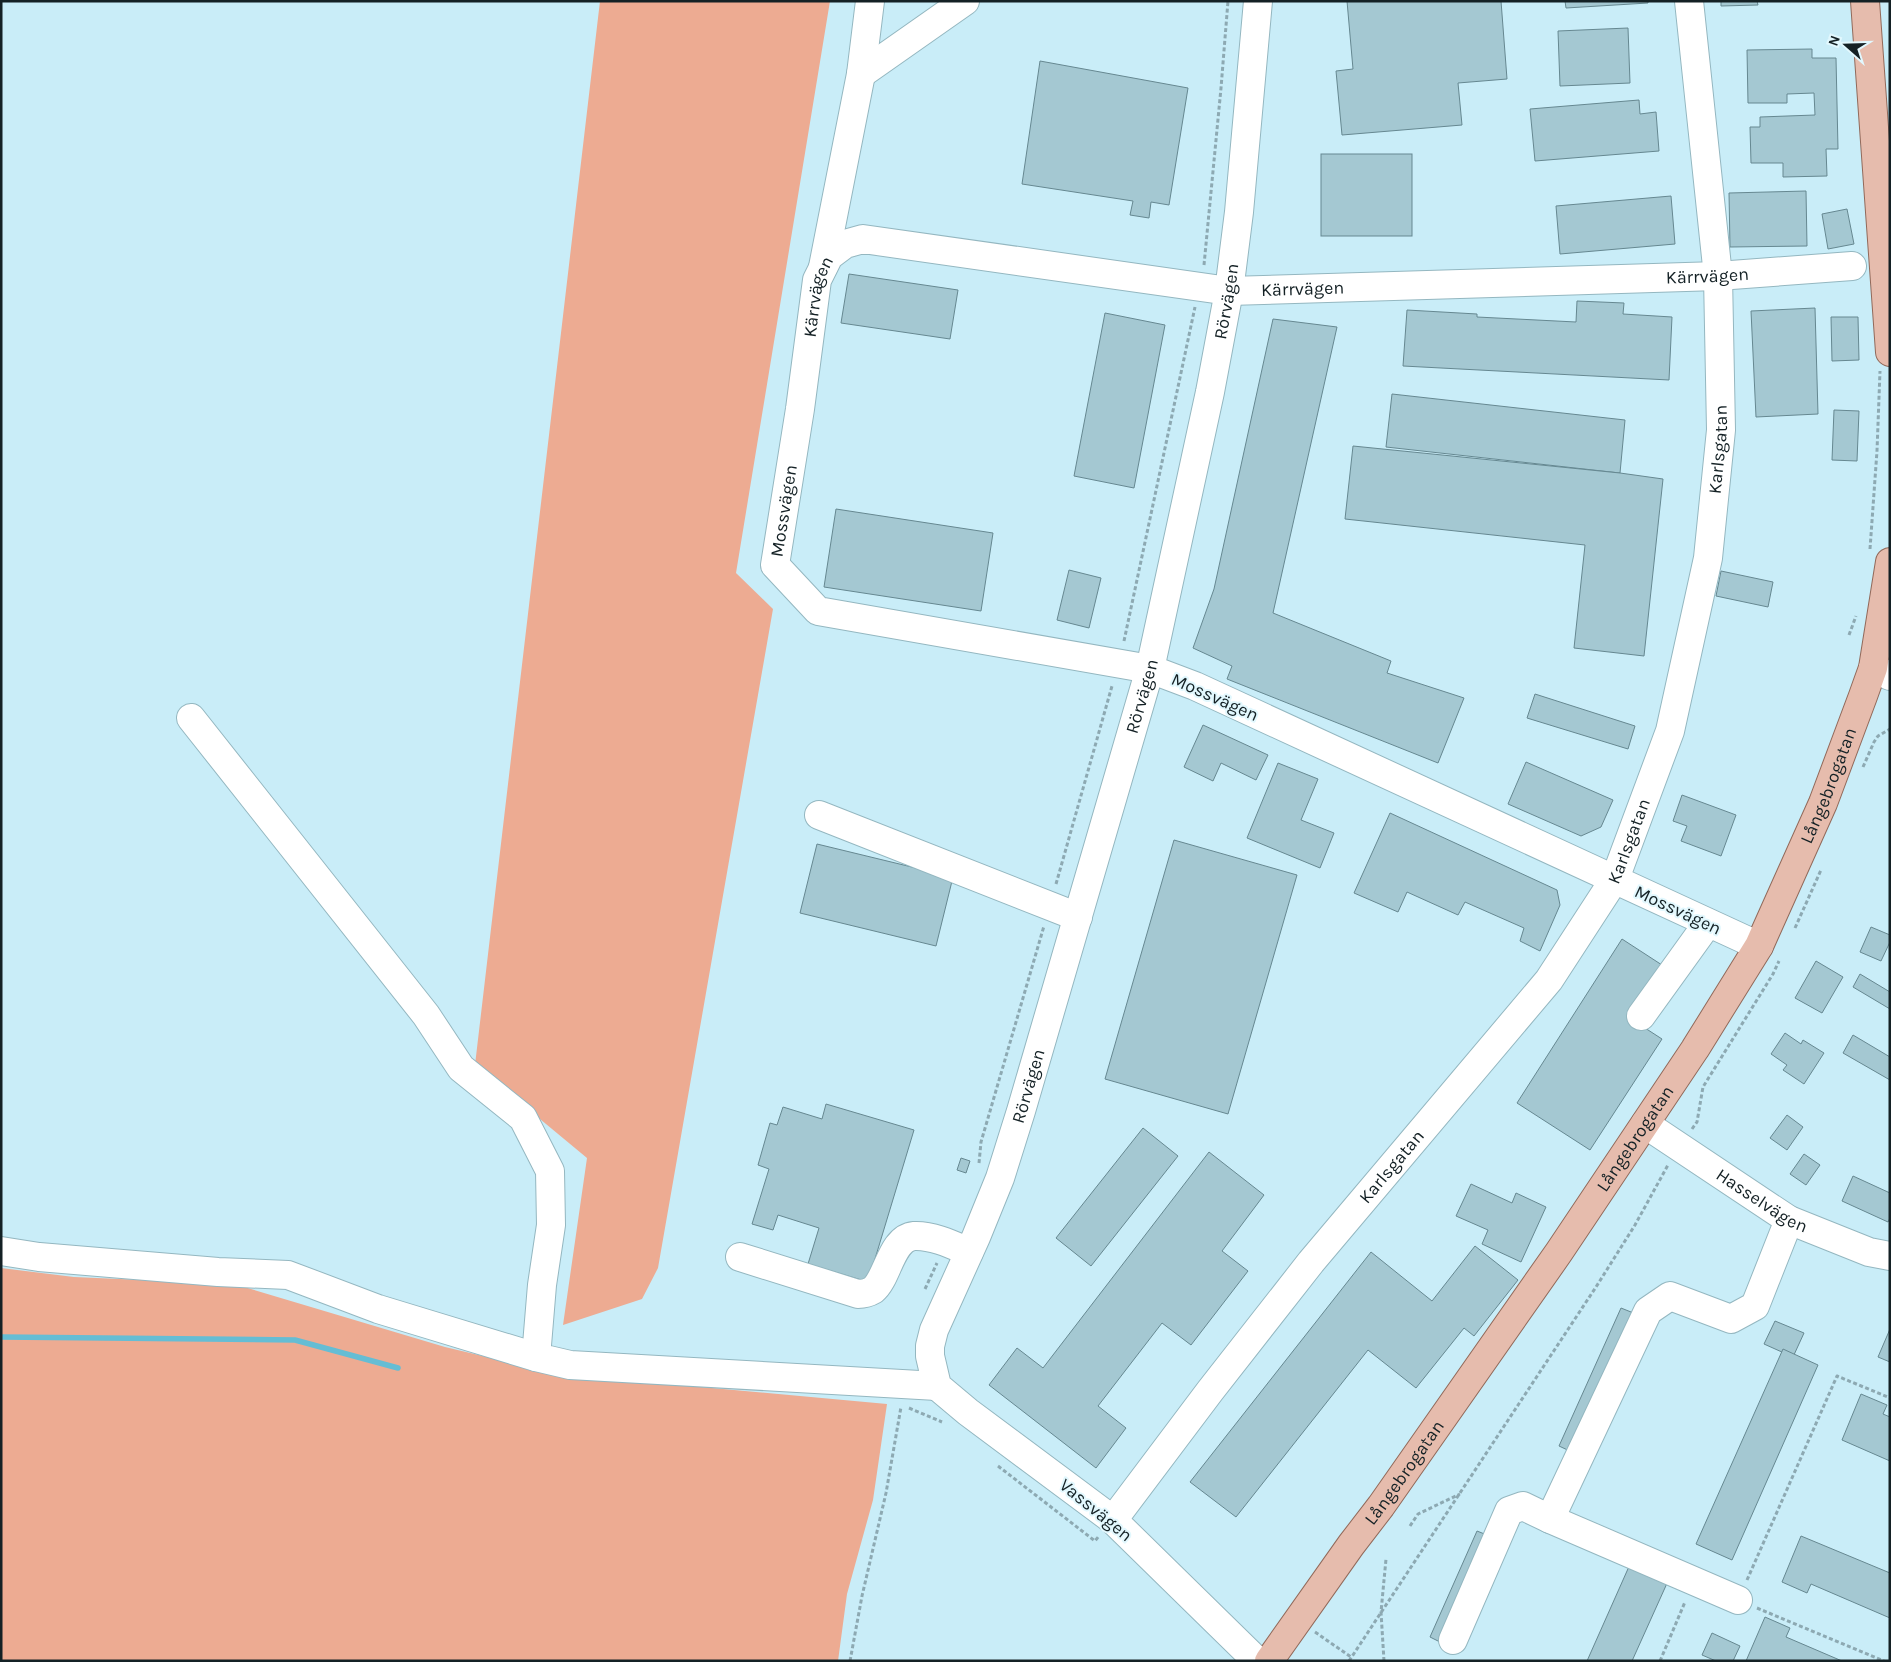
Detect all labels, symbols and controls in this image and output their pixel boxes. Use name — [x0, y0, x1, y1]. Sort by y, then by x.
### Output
north arrow — [1821, 20, 1871, 70]
text: N — [1825, 33, 1844, 48]
street label: Kärrvägen — [799, 252, 838, 339]
street label: Rörvägen — [1209, 262, 1243, 341]
street label: Kärrvägen — [1665, 263, 1750, 289]
street label: Kärrvägen — [1261, 276, 1344, 301]
street label: Karlsgatan — [1704, 404, 1732, 495]
street label: Mossvägen — [765, 463, 802, 559]
street label: Rörvägen — [1121, 657, 1163, 736]
street label: Mossvägen — [1168, 668, 1262, 726]
street label: Långebrogatan — [1795, 724, 1861, 847]
street label: Karlsgatan — [1603, 795, 1655, 887]
street label: Mossvägen — [1631, 880, 1725, 940]
street label: Rörvägen — [1007, 1046, 1050, 1126]
street label: Långebrogatan — [1592, 1081, 1678, 1196]
street label: Karlsgatan — [1354, 1125, 1429, 1208]
street label: Hasselvägen — [1712, 1164, 1811, 1237]
street label: Långebrogatan — [1360, 1416, 1449, 1529]
street label: Vassvägen — [1055, 1474, 1137, 1546]

